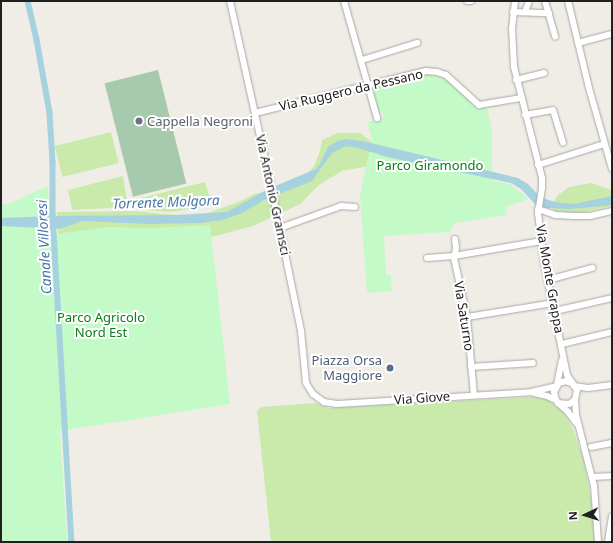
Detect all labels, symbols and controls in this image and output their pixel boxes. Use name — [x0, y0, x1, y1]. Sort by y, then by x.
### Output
street label: Via Ruggero da Pessano — [278, 66, 424, 114]
place label: Cappella Negroni — [147, 113, 253, 129]
marker: Cappella Negroni — [134, 116, 144, 126]
street label: Via Antonio Gramsci — [253, 133, 293, 257]
park label: Parco Giramondo — [377, 157, 483, 173]
water label: Torrente Molgora — [112, 192, 220, 212]
water label: Canale Villoresi — [33, 199, 55, 295]
street label: Via Monte Grappa — [533, 223, 567, 335]
street label: Via Saturno — [451, 280, 477, 352]
park label: Parco Agricolo Nord Est — [57, 310, 145, 341]
place label: Piazza Orsa Maggiore — [312, 353, 382, 384]
marker: Piazza Orsa Maggiore — [385, 363, 395, 373]
street label: Via Giove — [393, 388, 451, 408]
north arrow — [565, 495, 605, 535]
text: N — [565, 511, 580, 521]

